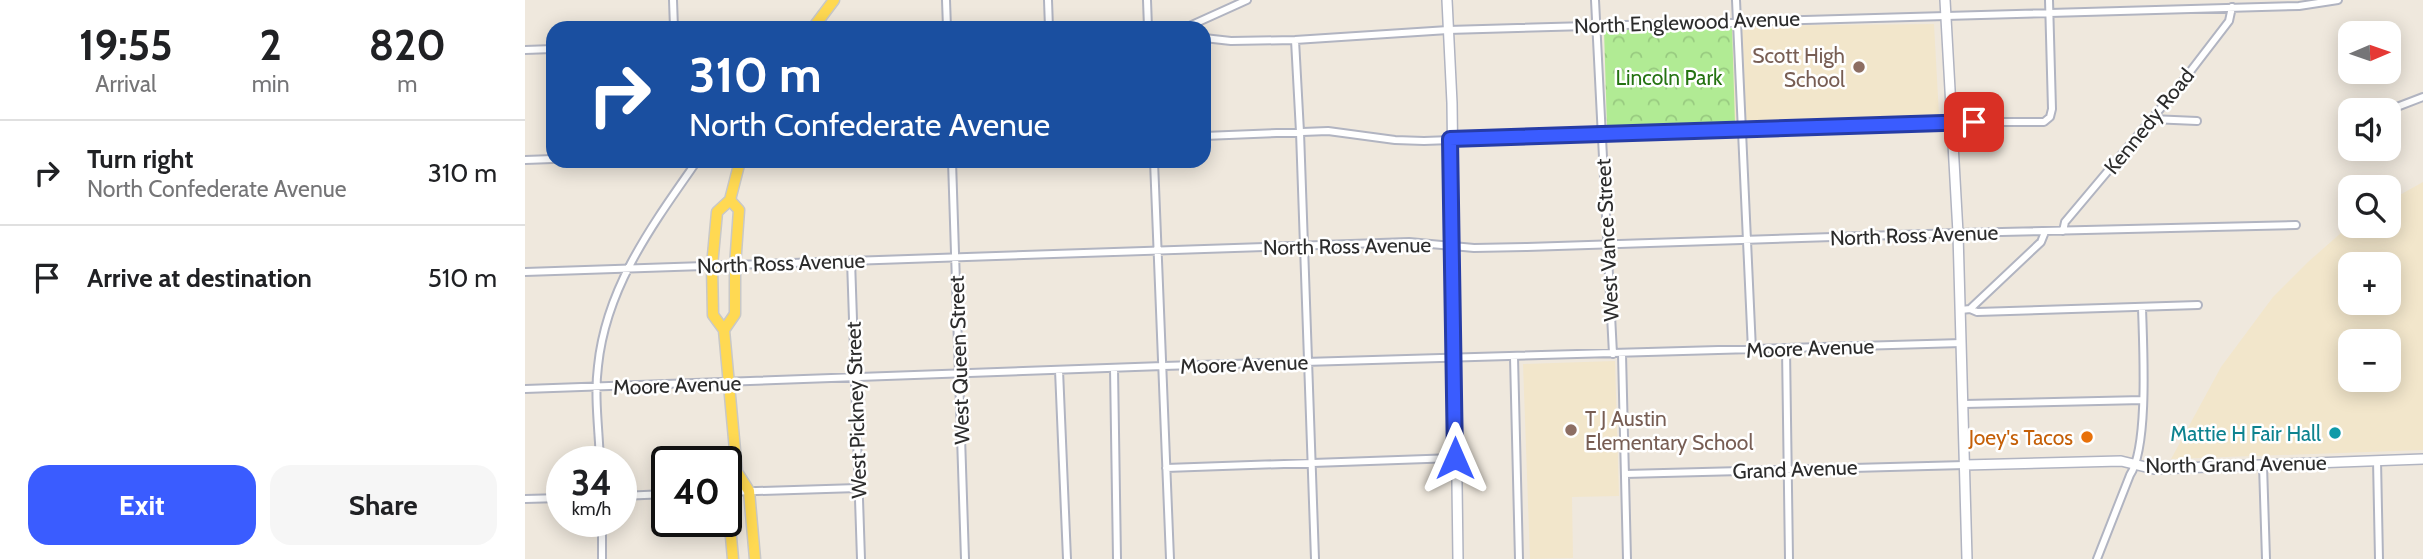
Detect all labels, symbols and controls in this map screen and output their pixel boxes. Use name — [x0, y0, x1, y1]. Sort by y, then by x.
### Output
street label: North Englewood Avenue — [1573, 6, 1801, 38]
text: 19:55 — [79, 19, 173, 71]
text: 2 — [260, 19, 282, 71]
text: 820 — [369, 19, 446, 71]
north arrow — [2338, 21, 2401, 84]
map controls — [2338, 21, 2401, 392]
place label: Scott High School — [1752, 43, 1845, 92]
text: 310 m — [689, 45, 822, 104]
icon: right — [574, 49, 665, 140]
marker: Scott High School — [1851, 59, 1867, 75]
street label: Kennedy Road — [2099, 63, 2199, 179]
park label: Lincoln Park — [1616, 65, 1723, 90]
text: Arrival — [95, 70, 156, 98]
text: min — [252, 70, 290, 98]
text: m — [397, 70, 417, 98]
pin — [1944, 92, 2004, 152]
button: sound — [2338, 98, 2401, 161]
icon: arrive — [1955, 103, 1993, 141]
text: North Confederate Avenue — [689, 105, 1050, 144]
text: Turn right — [87, 143, 193, 175]
icon: right — [28, 154, 66, 192]
text: 310 m — [428, 157, 497, 189]
street label: West Vance Street — [1590, 158, 1624, 322]
text: North Confederate Avenue — [87, 175, 347, 203]
button: search — [2338, 175, 2401, 238]
street label: North Ross Avenue — [1829, 220, 1999, 250]
street label: North Ross Avenue — [1263, 232, 1432, 260]
street label: North Ross Avenue — [696, 248, 866, 278]
button: + — [2338, 252, 2401, 315]
icon: arrive — [28, 259, 66, 297]
text: Arrive at destination — [87, 262, 312, 294]
text: 510 m — [428, 262, 497, 294]
street label: West Queen Street — [944, 275, 974, 445]
street label: West Pickney Street — [840, 321, 872, 499]
button: − — [2338, 329, 2401, 392]
street label: Moore Avenue — [1745, 333, 1875, 363]
street label: Moore Avenue — [1179, 349, 1309, 379]
street label: Moore Avenue — [612, 370, 742, 400]
place label: T J Austin Elementary School — [1585, 406, 1753, 455]
position arrow — [1418, 421, 1492, 495]
place label: Mattie H Fair Hall — [2170, 421, 2321, 446]
marker: T J Austin Elementary School — [1563, 422, 1579, 438]
place label: Joey's Tacos — [1968, 425, 2073, 450]
marker: Mattie H Fair Hall — [2327, 425, 2343, 441]
marker: Joey's Tacos — [2079, 429, 2095, 445]
speed limit sign: 40 — [651, 446, 742, 537]
street label: North Grand Avenue — [2145, 450, 2327, 478]
street label: Grand Avenue — [1732, 454, 1858, 484]
text: 34 — [571, 461, 612, 504]
button: Exit — [28, 465, 256, 545]
button: Share — [270, 465, 497, 545]
text: km/h — [572, 498, 611, 520]

